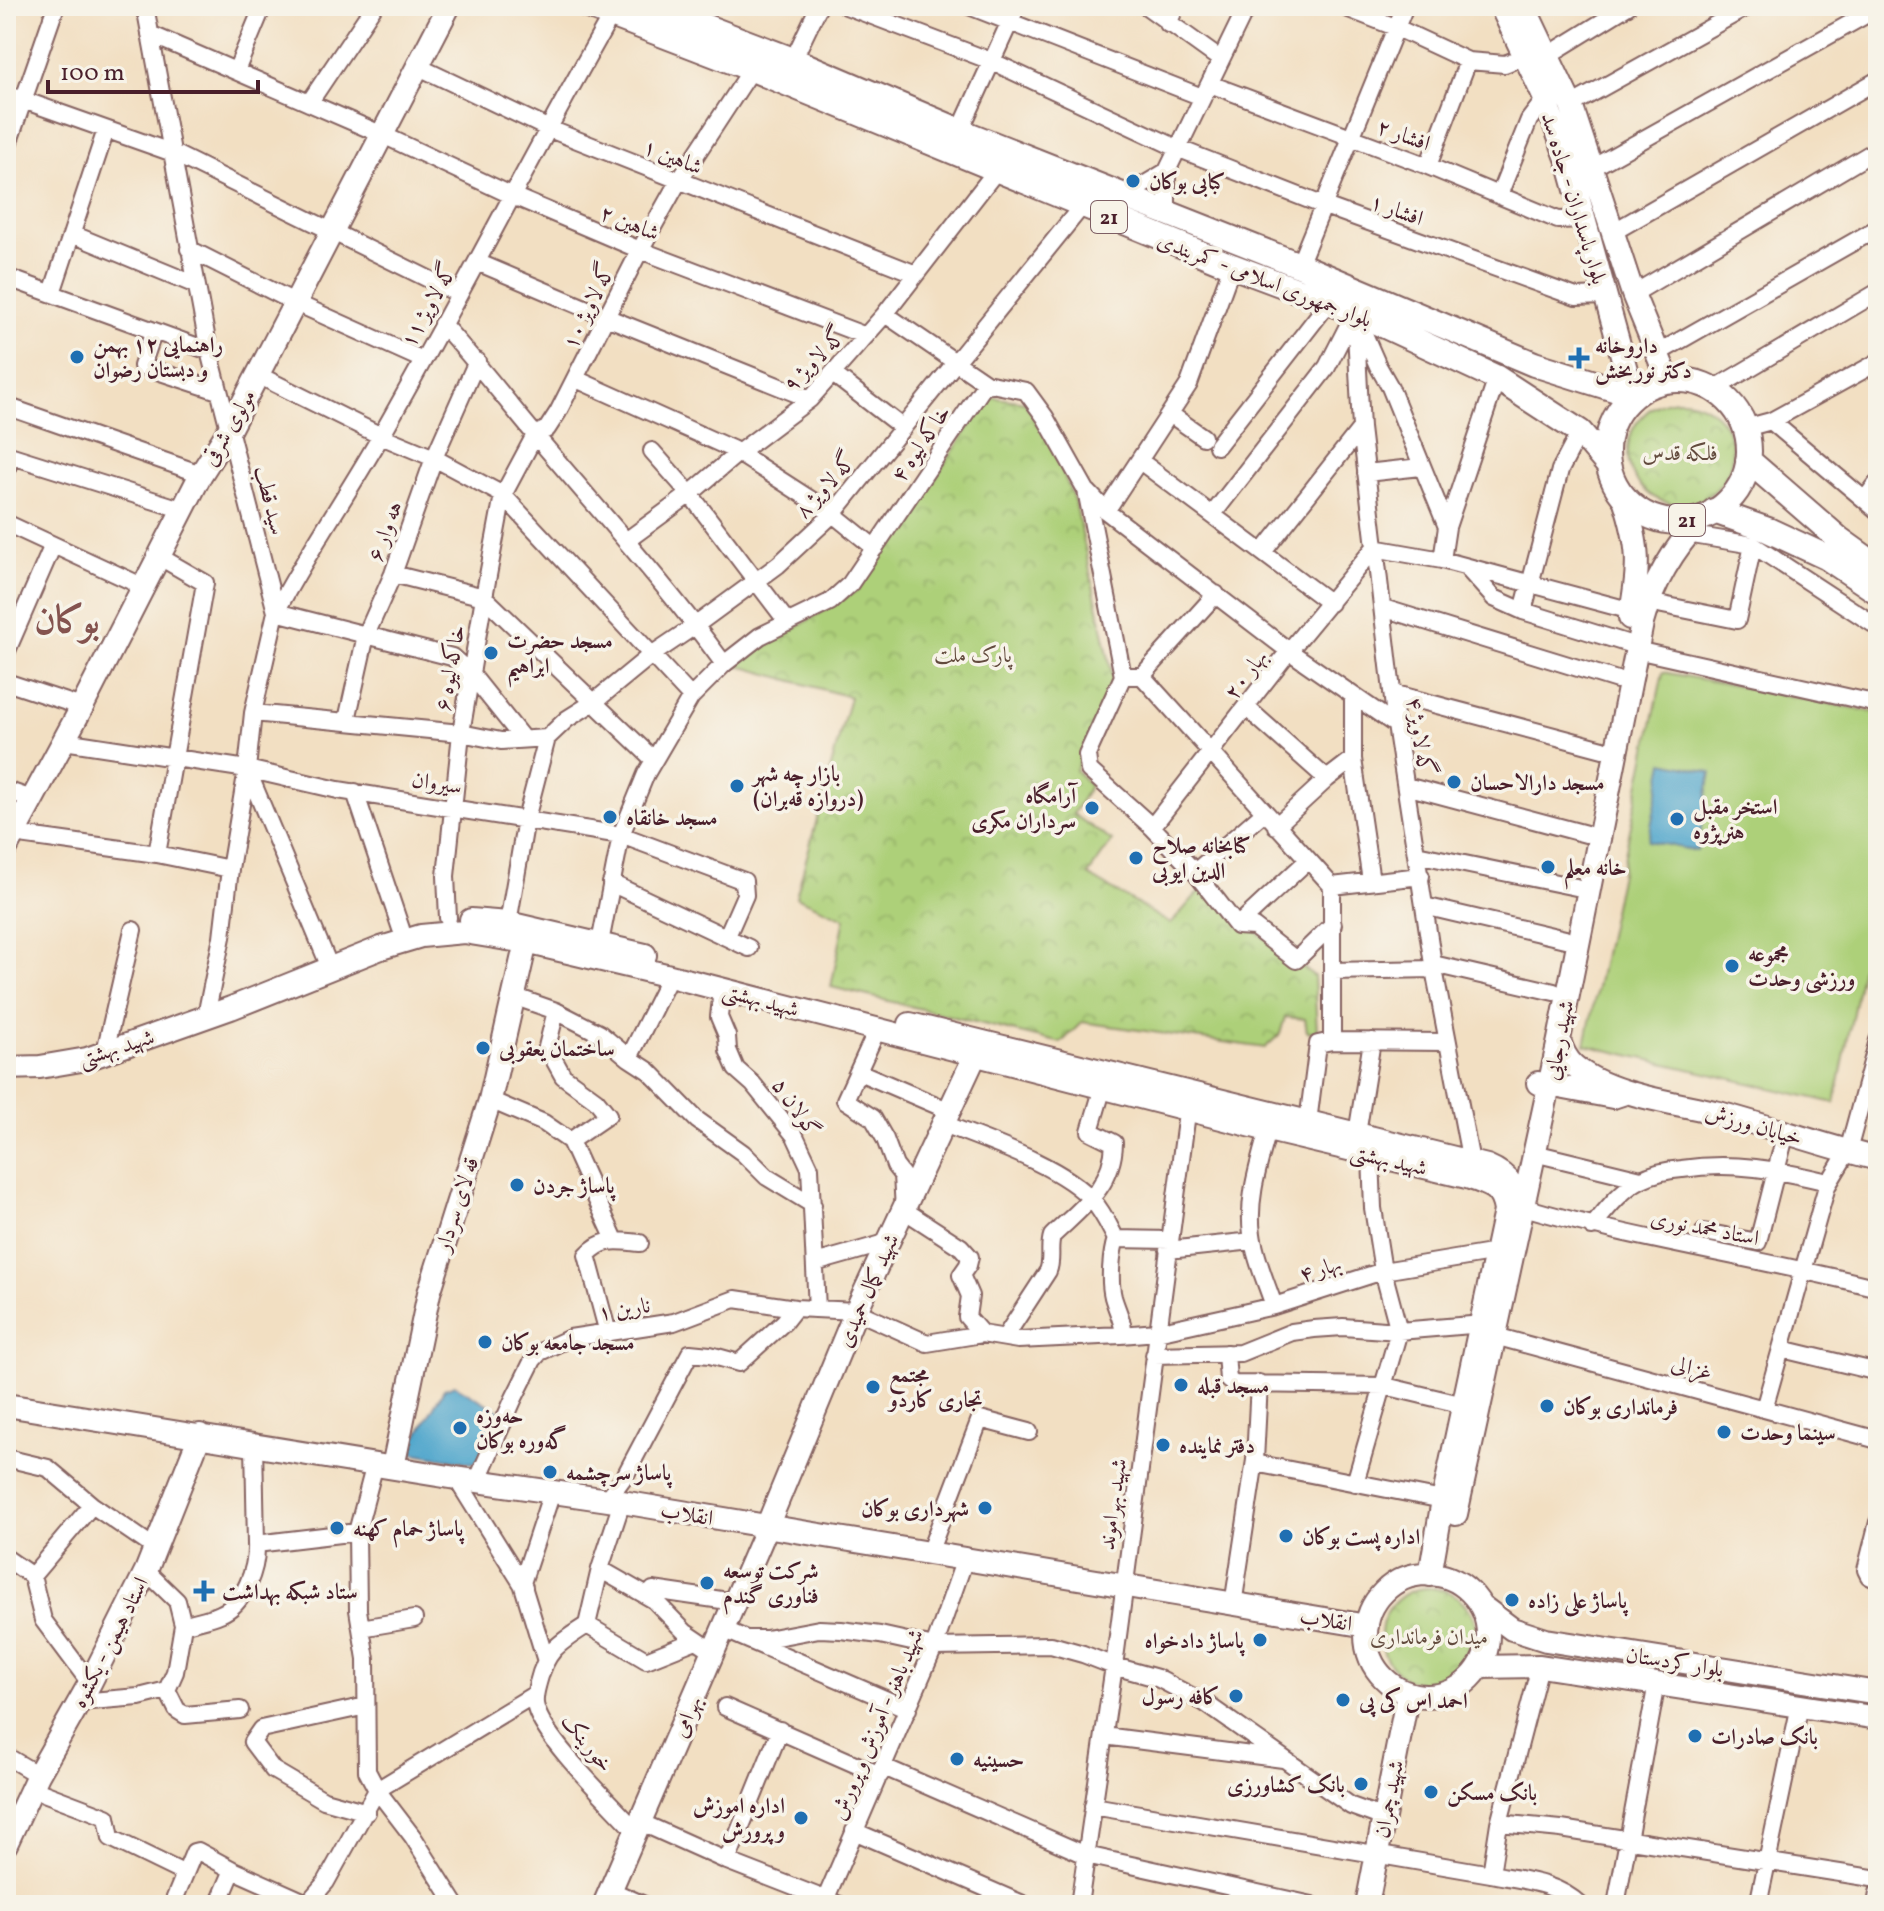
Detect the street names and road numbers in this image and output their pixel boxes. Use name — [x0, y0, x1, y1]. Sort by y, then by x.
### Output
street label: بلوار پاسداران - جاده سد — [1532, 109, 1614, 289]
street label: افشار ۲ — [1372, 112, 1434, 160]
street label: شاهین ۱ — [638, 132, 706, 184]
street label: افشار ۱ — [1365, 187, 1427, 235]
street label: شاهین ۲ — [595, 198, 663, 250]
road number: 21 — [1091, 201, 1127, 233]
street label: بلوار جمهوری اسلامی - کمربندی — [1152, 226, 1376, 337]
street label: گه لاویژ ۱۱ — [393, 258, 466, 354]
street label: گه لاویژ ۱۰ — [554, 258, 624, 355]
street label: گه لاویژ ۹ — [776, 320, 854, 400]
street label: مولوی شرقی — [196, 384, 265, 472]
street label: خاکه لیوه ۴ — [885, 400, 959, 489]
street label: گه لاویژ ۸ — [787, 446, 865, 526]
street label: سید قطب — [245, 463, 292, 539]
street label: هه وار ۶ — [361, 497, 412, 566]
road number: 21 — [1669, 504, 1705, 536]
street label: خاکه لیوه ۶ — [429, 623, 474, 714]
street label: بهار ۲۰ — [1218, 644, 1276, 707]
street label: گه لاویژ ۴ — [1397, 695, 1442, 778]
street label: سیروان — [409, 765, 464, 804]
street label: شهید بهشتی — [719, 976, 802, 1026]
street label: شهید رجایی — [1537, 998, 1583, 1083]
street label: شهید بهشتی — [75, 1023, 159, 1076]
street label: گولان ۵ — [763, 1072, 827, 1144]
street label: خیابان ورزش — [1701, 1098, 1805, 1155]
street label: شهید بهشتی — [1347, 1138, 1430, 1185]
street label: قه لای سردار — [428, 1153, 488, 1258]
street label: استاد محمد نوری — [1647, 1204, 1762, 1255]
street label: شهید کمال حمیدی — [830, 1229, 908, 1353]
street label: بهار ۴ — [1296, 1249, 1346, 1291]
street label: نارین ۱ — [596, 1291, 653, 1330]
street label: غزالی — [1667, 1349, 1715, 1390]
street label: شهید بهراموند — [1093, 1456, 1136, 1552]
street label: انقلاب — [658, 1496, 715, 1535]
street label: استاد هیمن - یکشوه — [65, 1572, 158, 1714]
street label: انقلاب — [1297, 1602, 1354, 1641]
street label: شهید باهنر - آموزش و پرورش — [824, 1624, 933, 1825]
street label: بلوار کردستان — [1623, 1640, 1726, 1686]
street label: بهرامی — [666, 1691, 711, 1743]
street label: خورینک — [553, 1708, 619, 1780]
street label: شهید چمران — [1368, 1758, 1413, 1841]

